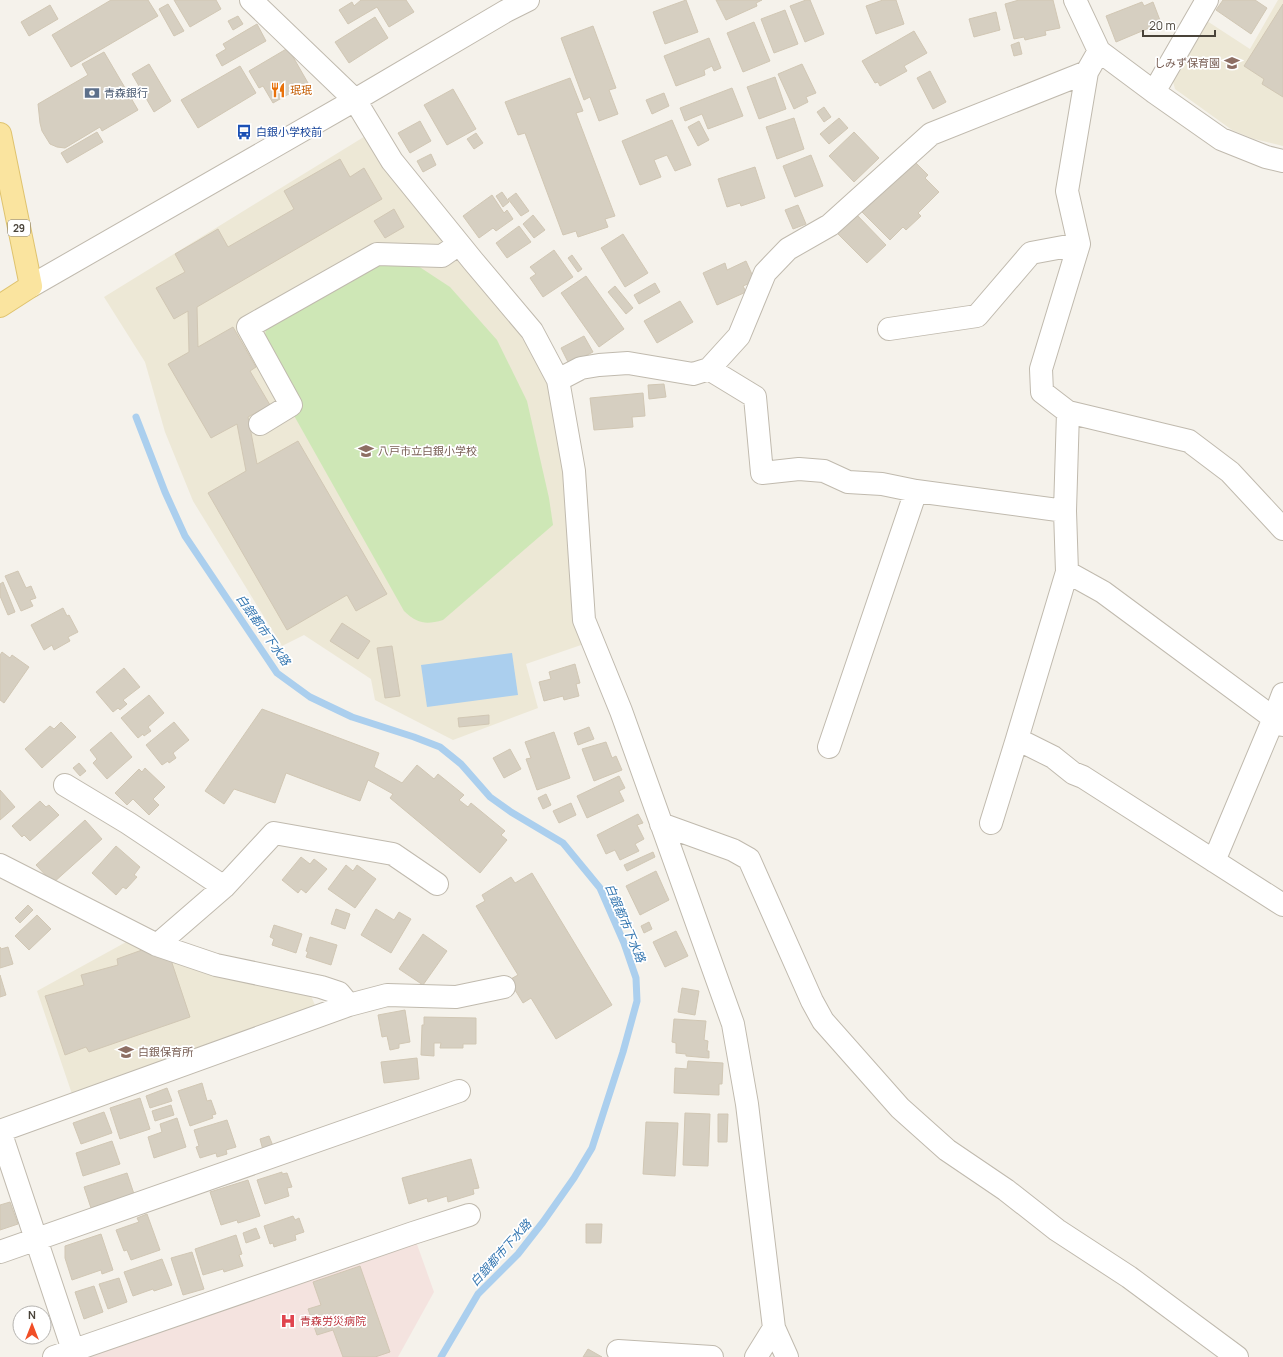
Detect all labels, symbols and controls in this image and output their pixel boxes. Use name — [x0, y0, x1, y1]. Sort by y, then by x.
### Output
scale bar — [1143, 12, 1215, 38]
text: 20 m — [1149, 17, 1176, 34]
school or university icon: しみず保育園 — [1223, 54, 1241, 72]
place label: しみず保育園 — [1154, 55, 1220, 70]
restaurant icon: 珉珉 — [269, 81, 287, 99]
place label: 珉珉 — [290, 82, 312, 97]
bank icon: 青森銀行 — [83, 84, 101, 102]
place label: 青森銀行 — [104, 85, 148, 100]
bus stop icon: 白銀小学校前 — [235, 123, 253, 141]
place label: 白銀小学校前 — [256, 124, 322, 139]
road number: 29 — [8, 220, 30, 236]
school or university icon: 八戸市立白銀小学校 — [357, 442, 375, 460]
place label: 八戸市立白銀小学校 — [378, 443, 477, 458]
water label: 白銀都市下水路 — [232, 590, 295, 670]
water label: 白銀都市下水路 — [601, 881, 650, 966]
school or university icon: 白銀保育所 — [117, 1043, 135, 1061]
place label: 白銀保育所 — [138, 1044, 194, 1059]
water label: 白銀都市下水路 — [466, 1215, 536, 1290]
north arrow — [12, 1305, 52, 1345]
text: N — [28, 1307, 36, 1322]
hospital icon: 青森労災病院 — [279, 1312, 297, 1330]
place label: 青森労災病院 — [300, 1313, 366, 1328]

